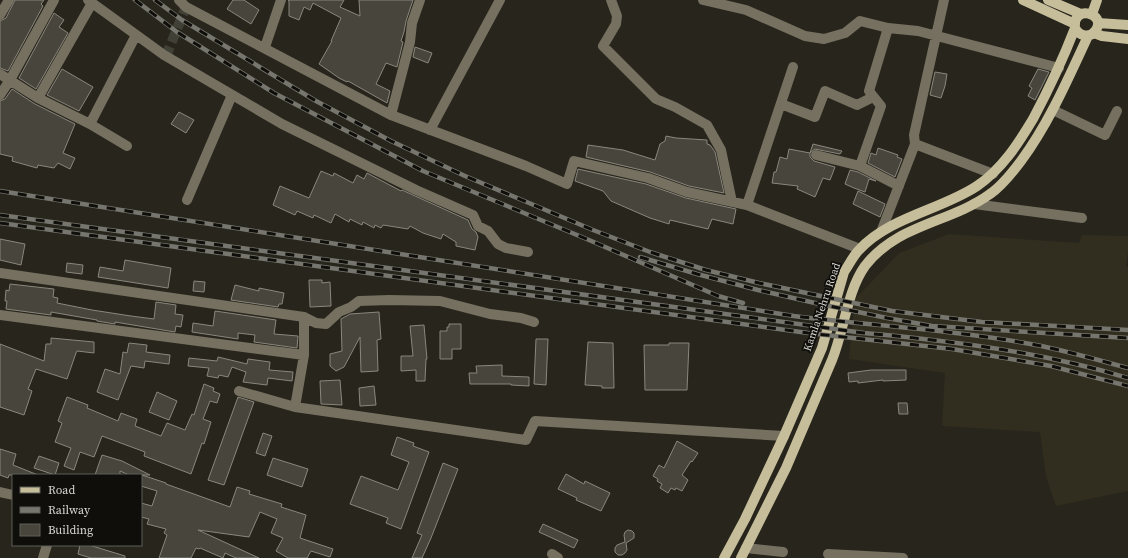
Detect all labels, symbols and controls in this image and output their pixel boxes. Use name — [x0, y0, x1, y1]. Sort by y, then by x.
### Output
street label: Kamla Nehru Road — [800, 260, 844, 353]
legend — [12, 474, 142, 546]
text: Road — [48, 482, 75, 498]
text: Railway — [48, 502, 91, 518]
text: Building — [48, 522, 93, 538]

